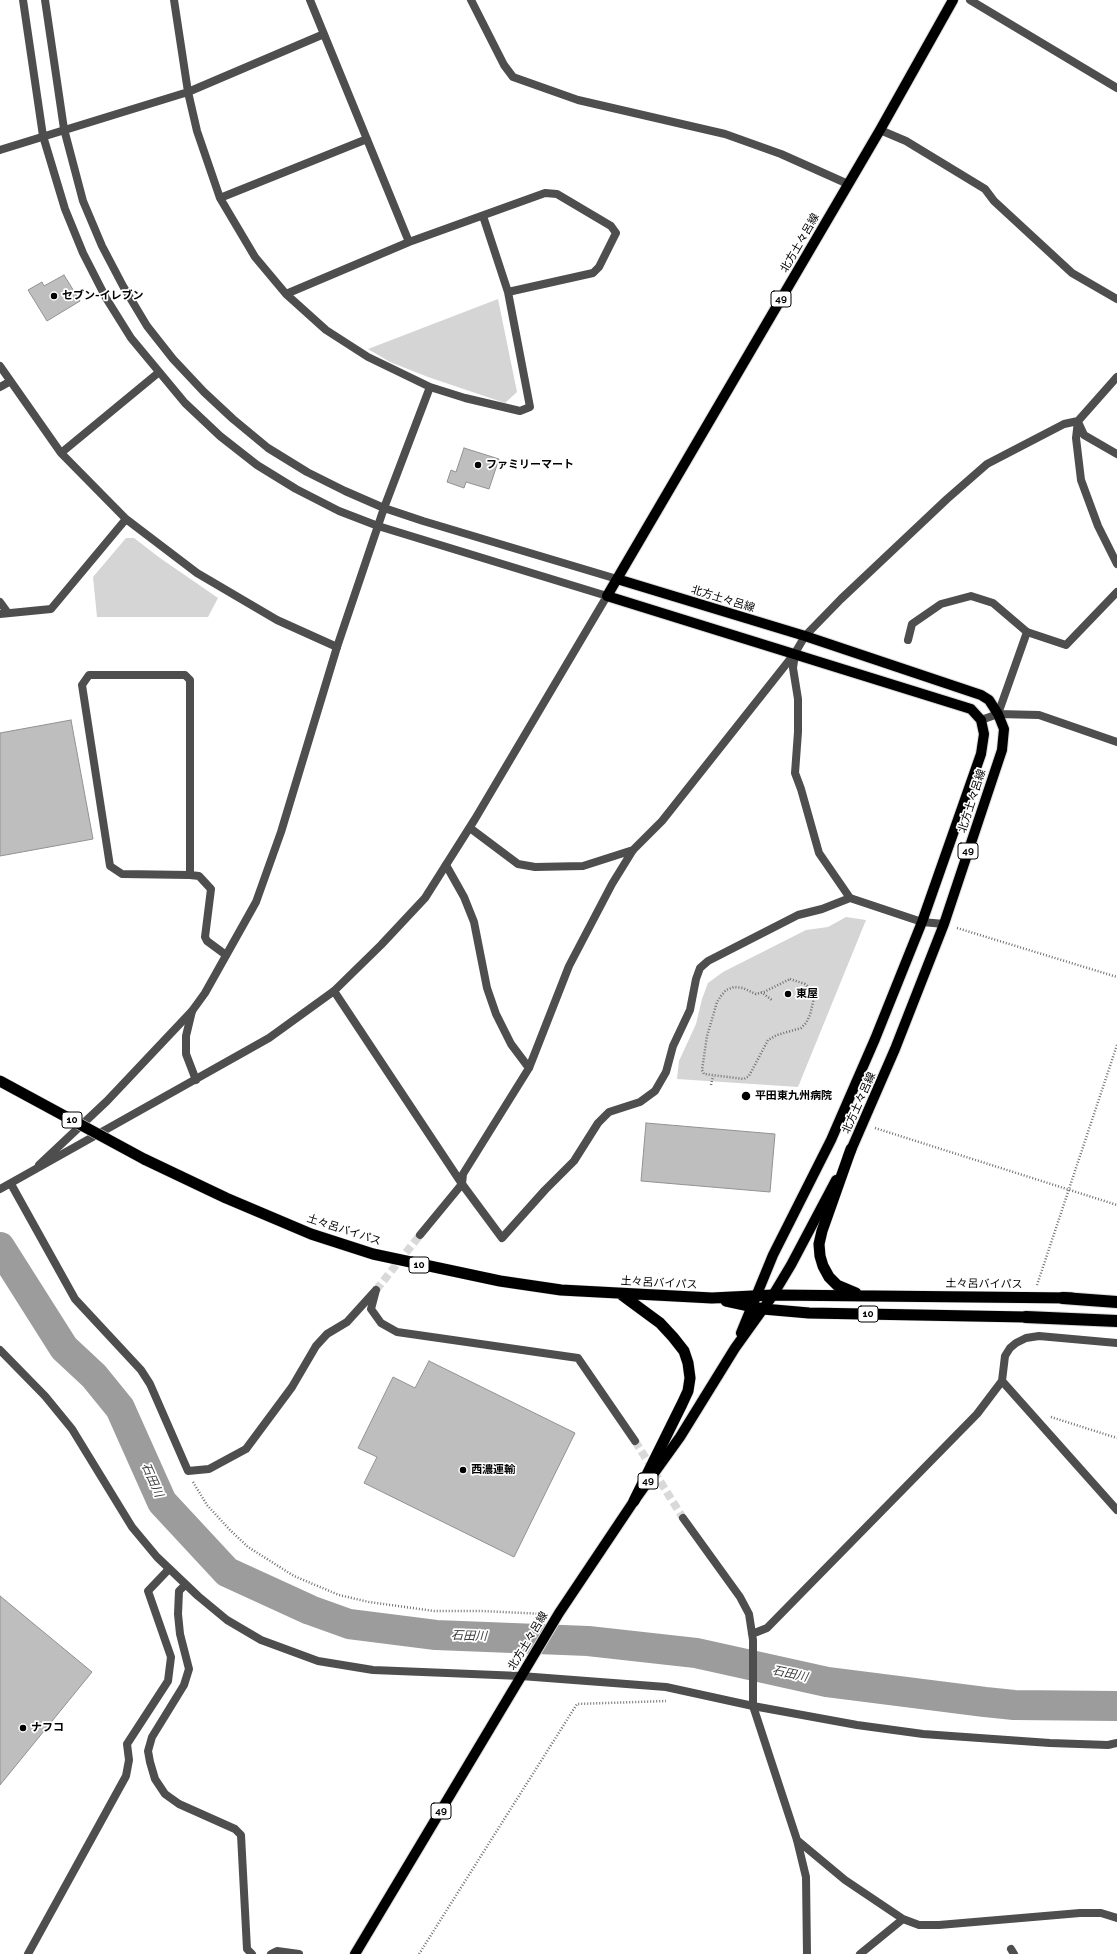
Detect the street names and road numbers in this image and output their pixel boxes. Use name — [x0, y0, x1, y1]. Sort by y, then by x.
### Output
street label: 北方土々呂線 — [778, 211, 822, 275]
road number: 49 — [771, 291, 791, 307]
street label: 北方土々呂線 — [690, 583, 756, 615]
street label: 北方土々呂線 — [956, 768, 988, 834]
road number: 49 — [958, 843, 978, 859]
street label: 北方土々呂線 — [840, 1070, 878, 1136]
road number: 10 — [62, 1112, 82, 1128]
street label: 土々呂バイパス — [305, 1212, 383, 1248]
road number: 10 — [409, 1257, 429, 1273]
street label: 土々呂バイパス — [620, 1274, 698, 1292]
street label: 土々呂バイパス — [945, 1277, 1023, 1291]
road number: 10 — [858, 1306, 878, 1322]
road number: 49 — [638, 1473, 658, 1489]
street label: 北方土々呂線 — [505, 1609, 551, 1673]
road number: 49 — [431, 1803, 451, 1819]

